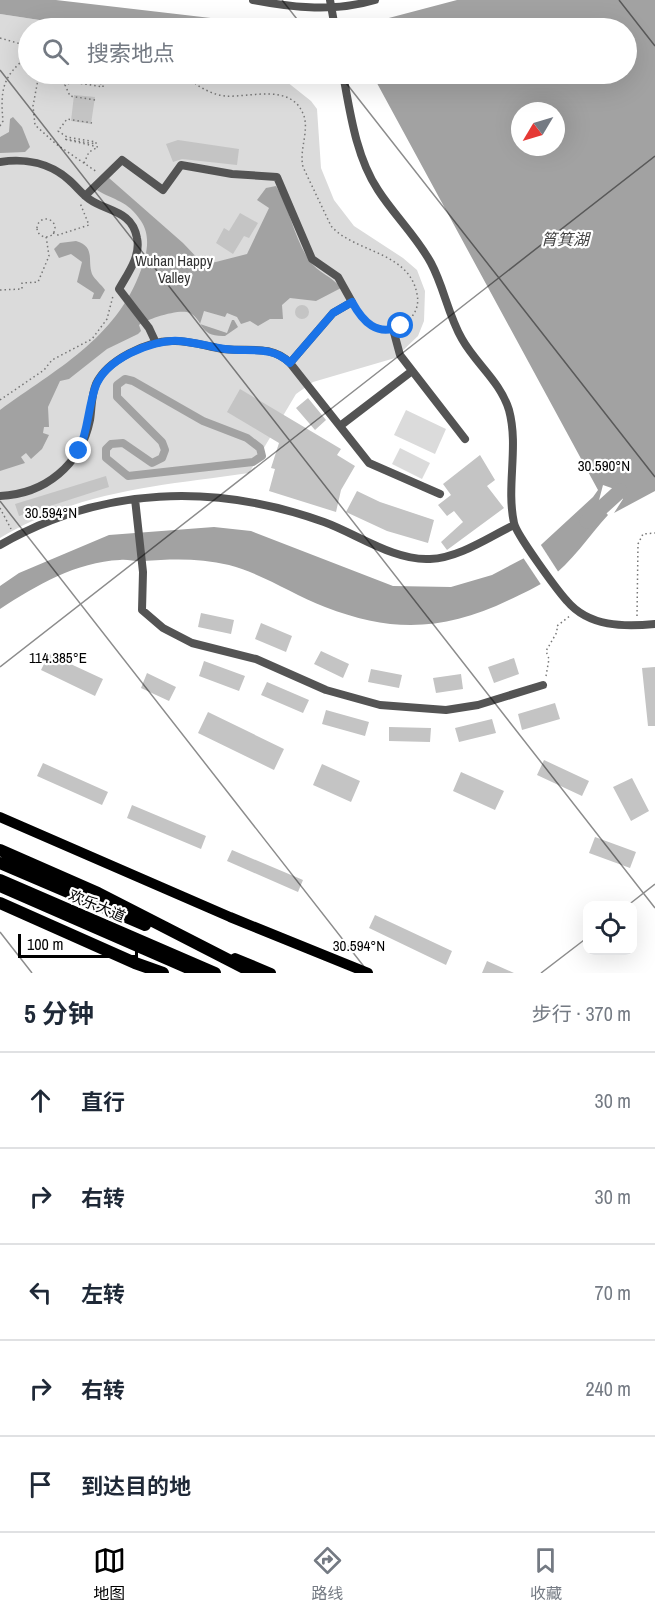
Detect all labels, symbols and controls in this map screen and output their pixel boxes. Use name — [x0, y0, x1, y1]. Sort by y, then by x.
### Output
search box — [18, 18, 637, 84]
icon: search — [39, 35, 72, 68]
text: 搜索地点 — [87, 38, 175, 68]
north arrow — [511, 102, 565, 156]
water label: 筲箕湖 — [541, 228, 592, 250]
park label: Wuhan Happy Valley — [135, 250, 214, 288]
route start — [387, 312, 413, 338]
route end — [65, 437, 91, 463]
text: 30.590°N — [578, 455, 630, 476]
text: 30.594°N — [25, 502, 77, 523]
text: 114.385°E — [29, 647, 87, 668]
street label: 欢乐大道 — [65, 884, 129, 927]
map controls — [583, 901, 637, 955]
button: locate — [583, 901, 637, 955]
scale bar — [18, 931, 138, 959]
text: 100 m — [27, 933, 63, 955]
text: 30.594°N — [333, 935, 385, 956]
text: 5 分钟 — [24, 996, 94, 1031]
text: 步行 · 370 m — [532, 1000, 631, 1027]
icon: ahead — [24, 1084, 57, 1117]
text: 直行 — [81, 1087, 125, 1117]
text: 30 m — [595, 1087, 631, 1114]
icon: right — [24, 1180, 57, 1213]
text: 右转 — [81, 1183, 125, 1213]
text: 30 m — [595, 1183, 631, 1210]
icon: left — [24, 1276, 57, 1309]
text: 左转 — [81, 1279, 125, 1309]
text: 70 m — [595, 1279, 631, 1306]
icon: right — [24, 1372, 57, 1405]
text: 右转 — [81, 1375, 125, 1405]
text: 240 m — [585, 1375, 631, 1402]
icon: arrive — [24, 1468, 57, 1501]
text: 到达目的地 — [81, 1471, 191, 1501]
tab: 地图 — [93, 1544, 126, 1604]
tab: 路线 — [311, 1544, 344, 1604]
tab: 收藏 — [529, 1544, 562, 1604]

